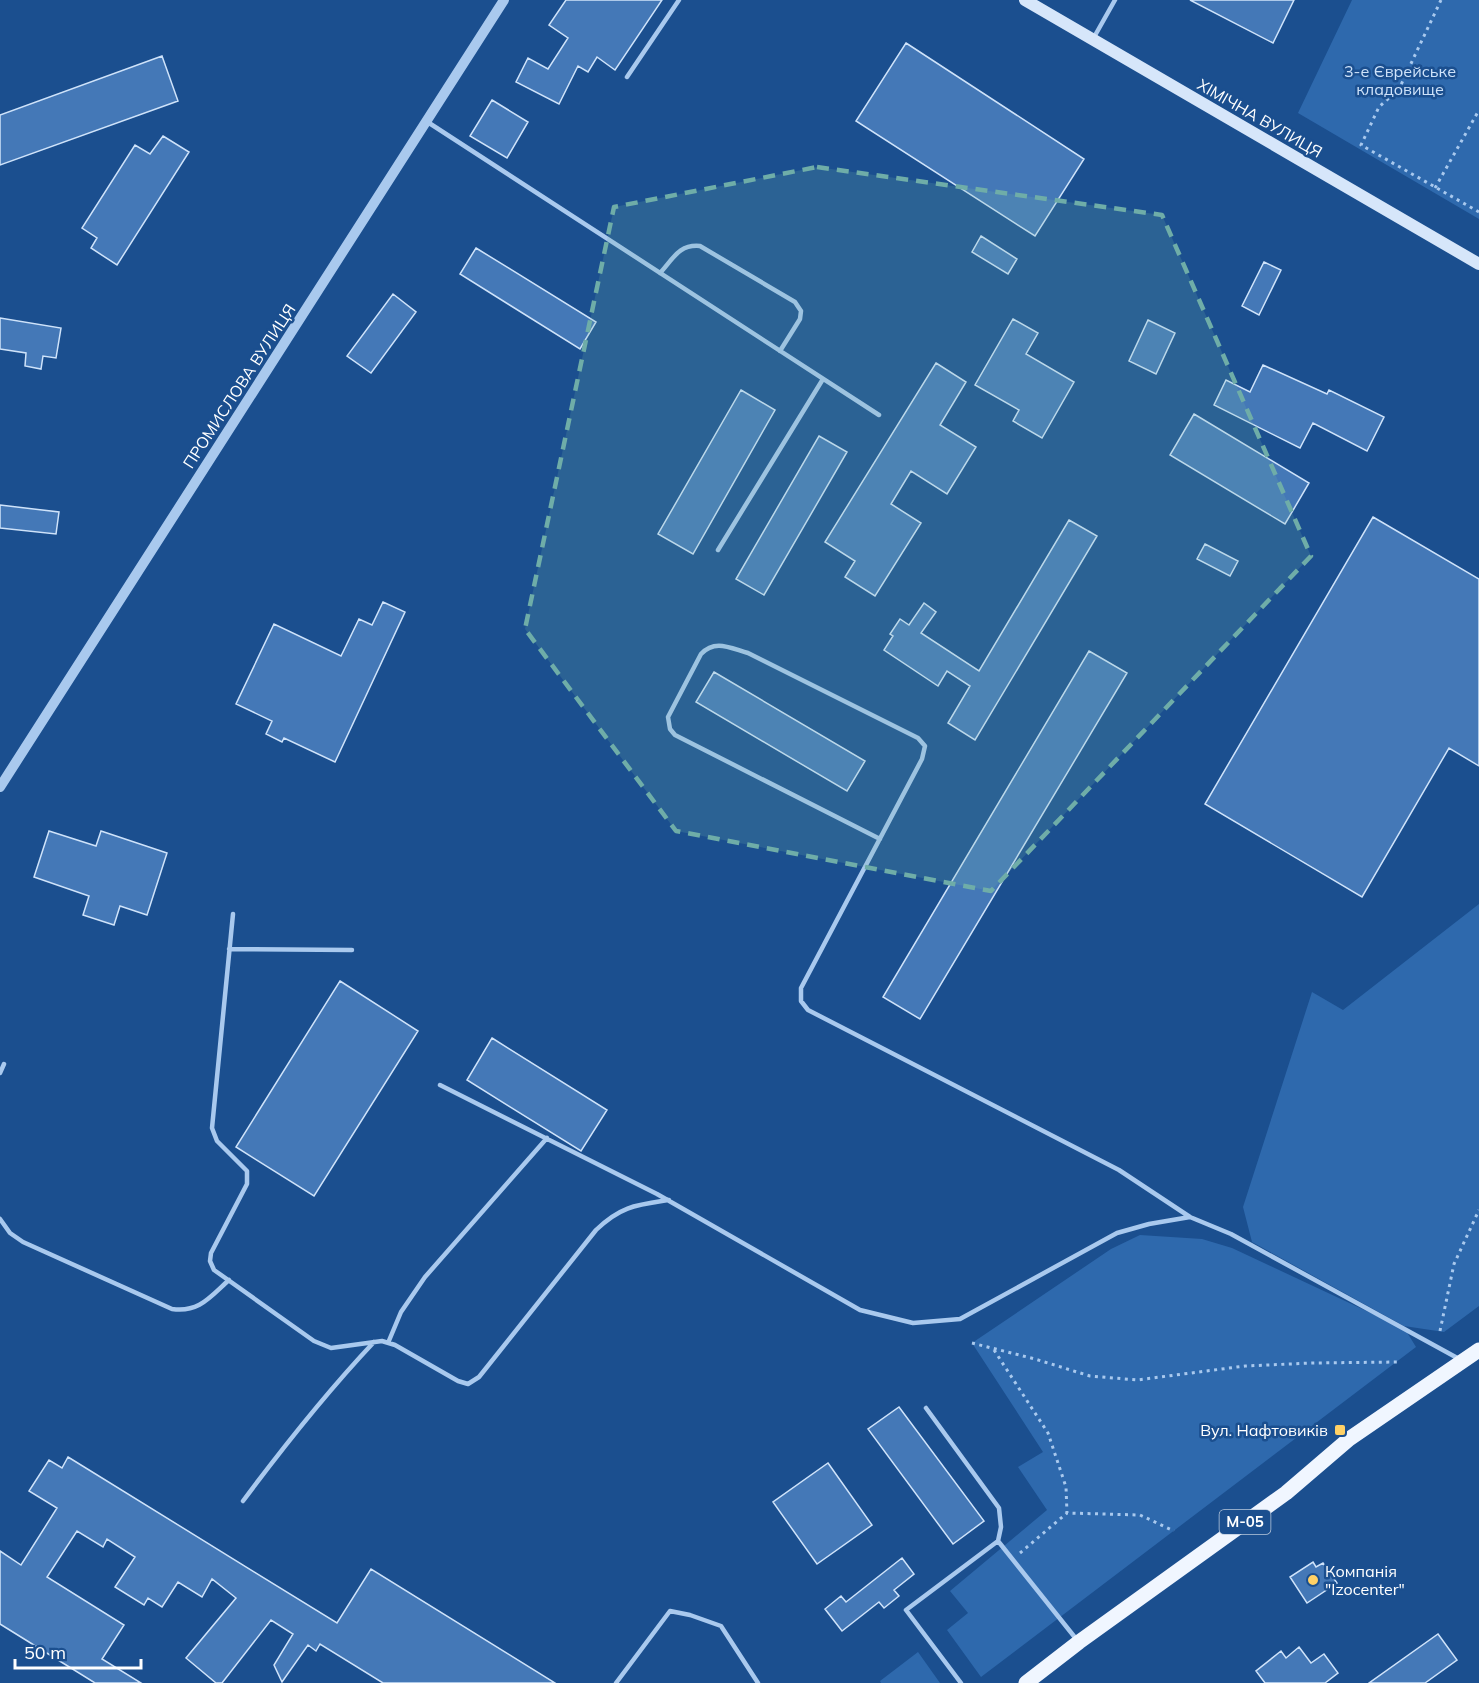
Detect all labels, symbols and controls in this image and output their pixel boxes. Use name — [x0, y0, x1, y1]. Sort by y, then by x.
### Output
park label: 3-е Єврейське кладовище — [1344, 61, 1456, 99]
street label: ХІМІЧНА ВУЛИЦЯ — [1194, 74, 1326, 162]
street label: ПРОМИСЛОВА ВУЛИЦЯ — [178, 300, 300, 472]
place label: Вул. Нафтовиків — [1200, 1420, 1328, 1440]
marker: Вул. Нафтовиків — [1333, 1423, 1347, 1437]
road number: М-05 — [1220, 1510, 1270, 1534]
place label: Компанія "Izocenter" — [1325, 1561, 1405, 1599]
marker: Компанія "Izocenter" — [1306, 1573, 1320, 1587]
scale bar — [15, 1632, 141, 1670]
text: 50 m — [24, 1641, 66, 1664]

